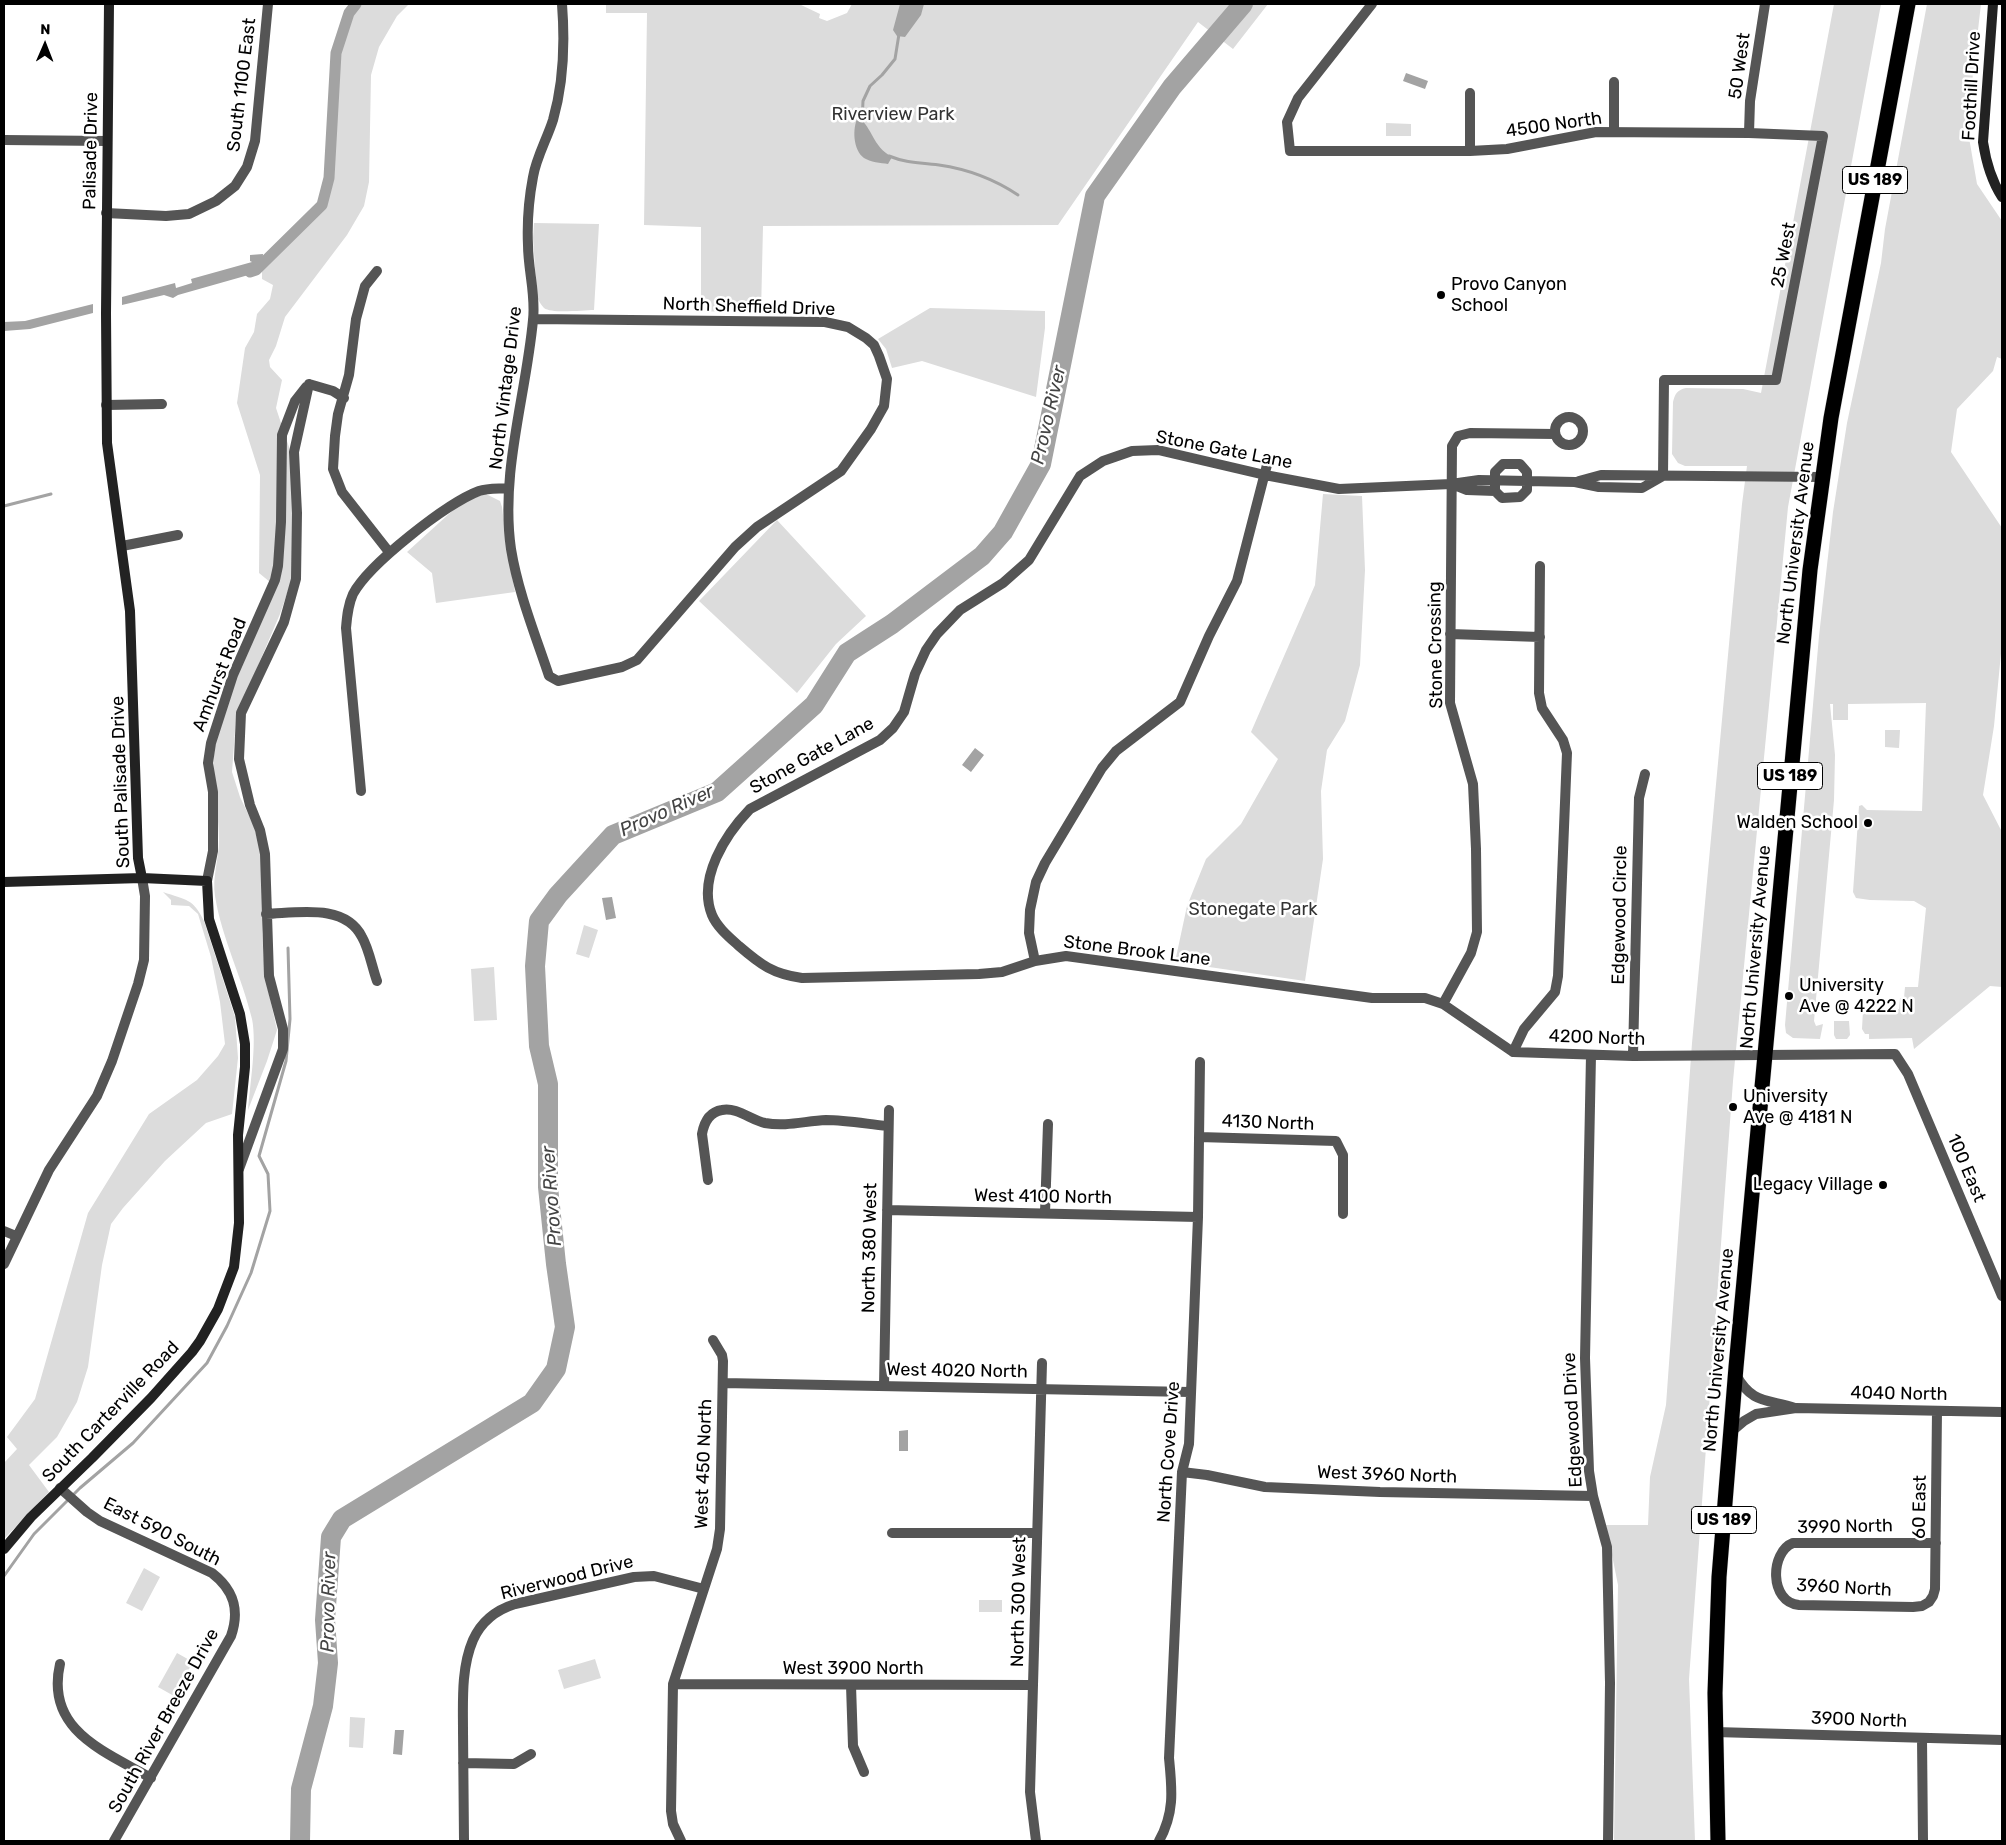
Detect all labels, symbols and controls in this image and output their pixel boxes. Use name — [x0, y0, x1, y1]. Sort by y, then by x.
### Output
street label: South 1100 East — [223, 17, 261, 153]
north arrow — [20, 20, 70, 70]
text: N — [40, 21, 50, 38]
street label: 50 West — [1725, 31, 1755, 101]
street label: Foothill Drive — [1958, 31, 1986, 141]
street label: Palisade Drive — [79, 92, 103, 210]
park label: Riverview Park — [831, 104, 955, 126]
street label: 4500 North — [1505, 108, 1603, 142]
road number: US 189 — [1842, 166, 1908, 194]
street label: 25 West — [1767, 221, 1801, 289]
place label: Provo Canyon School — [1451, 274, 1567, 316]
marker: Provo Canyon School — [1435, 289, 1447, 301]
street label: North Sheffield Drive — [662, 293, 836, 321]
street label: North Vintage Drive — [485, 305, 527, 471]
water label: Provo River — [1027, 363, 1071, 467]
street label: Stone Gate Lane — [1154, 426, 1294, 474]
street label: North University Avenue — [1773, 440, 1819, 646]
street label: Stone Crossing — [1424, 581, 1448, 709]
street label: Amhurst Road — [188, 615, 252, 735]
street label: South Palisade Drive — [107, 695, 135, 869]
street label: Stone Gate Lane — [746, 713, 878, 799]
road number: US 189 — [1758, 762, 1822, 789]
water label: Provo River — [616, 780, 718, 842]
place label: Walden School — [1736, 812, 1858, 834]
marker: Walden School — [1862, 817, 1874, 829]
street label: North University Avenue — [1736, 844, 1776, 1050]
street label: Edgewood Circle — [1608, 845, 1632, 985]
park label: Stonegate Park — [1188, 899, 1318, 921]
street label: Stone Brook Lane — [1062, 931, 1212, 971]
place label: University Ave @ 4222 N — [1799, 975, 1914, 1018]
marker: University Ave @ 4222 N — [1783, 990, 1795, 1002]
street label: 4200 North — [1548, 1026, 1646, 1050]
place label: University Ave @ 4181 N — [1743, 1086, 1853, 1128]
marker: University Ave @ 4181 N — [1727, 1101, 1739, 1113]
street label: 4130 North — [1221, 1111, 1315, 1135]
street label: 100 East — [1942, 1131, 1990, 1205]
water label: Provo River — [537, 1145, 567, 1247]
place label: Legacy Village — [1753, 1174, 1873, 1196]
marker: Legacy Village — [1877, 1179, 1889, 1191]
street label: North 380 West — [858, 1183, 882, 1313]
street label: West 4100 North — [974, 1185, 1112, 1209]
street label: North University Avenue — [1699, 1247, 1739, 1453]
street label: South Carterville Road — [38, 1337, 184, 1487]
street label: Edgewood Drive — [1559, 1352, 1587, 1488]
street label: West 4020 North — [886, 1359, 1028, 1383]
street label: North Cove Drive — [1153, 1381, 1185, 1523]
street label: 4040 North — [1850, 1382, 1948, 1406]
street label: West 450 North — [691, 1399, 717, 1529]
street label: West 3960 North — [1316, 1462, 1458, 1488]
street label: 60 East — [1909, 1475, 1931, 1539]
street label: East 590 South — [100, 1493, 224, 1571]
road number: US 189 — [1692, 1506, 1756, 1534]
street label: 3990 North — [1797, 1515, 1893, 1539]
street label: North 300 West — [1007, 1537, 1031, 1667]
water label: Provo River — [317, 1551, 341, 1653]
street label: Riverwood Drive — [498, 1551, 636, 1605]
street label: 3960 North — [1796, 1575, 1892, 1601]
street label: South River Breeze Drive — [104, 1625, 224, 1817]
street label: West 3900 North — [782, 1658, 924, 1680]
street label: 3900 North — [1810, 1708, 1908, 1732]

